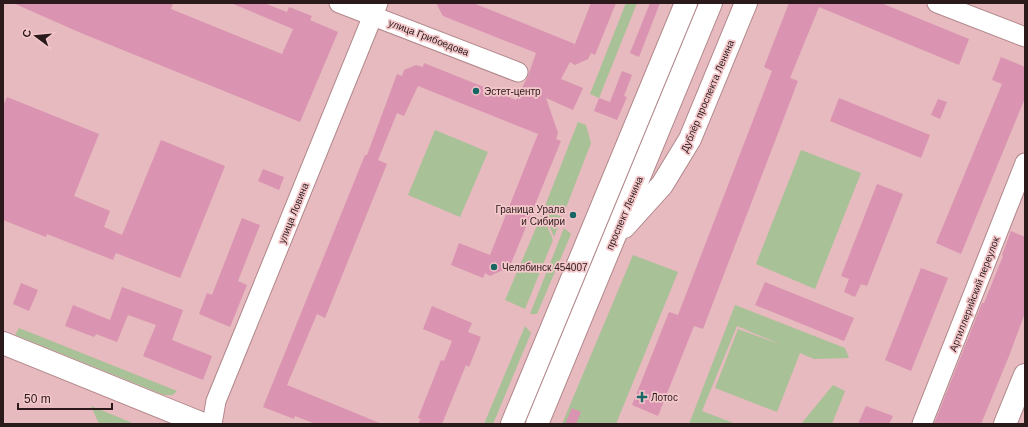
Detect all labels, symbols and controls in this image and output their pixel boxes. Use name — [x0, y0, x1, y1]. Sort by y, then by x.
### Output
north arrow — [16, 16, 56, 56]
street label: улица Грибоедова — [387, 17, 471, 58]
text: С — [20, 28, 33, 39]
street label: Дублёр проспекта Ленина — [679, 38, 736, 154]
marker: Эстет-центр — [471, 86, 481, 96]
place label: Эстет-центр — [484, 86, 541, 97]
street label: проспект Ленина — [604, 174, 645, 252]
street label: улица Ловина — [276, 181, 311, 245]
place label: Граница Урала и Сибири — [495, 204, 565, 227]
marker: Граница Урала и Сибири — [568, 210, 578, 220]
street label: Артиллерийский переулок — [947, 235, 1002, 353]
marker: Челябинск 454007 — [489, 262, 499, 272]
place label: Челябинск 454007 — [502, 262, 588, 273]
scale bar — [18, 385, 112, 411]
marker: Лотос — [636, 391, 648, 403]
text: 50 m — [24, 392, 51, 406]
place label: Лотос — [651, 392, 678, 403]

